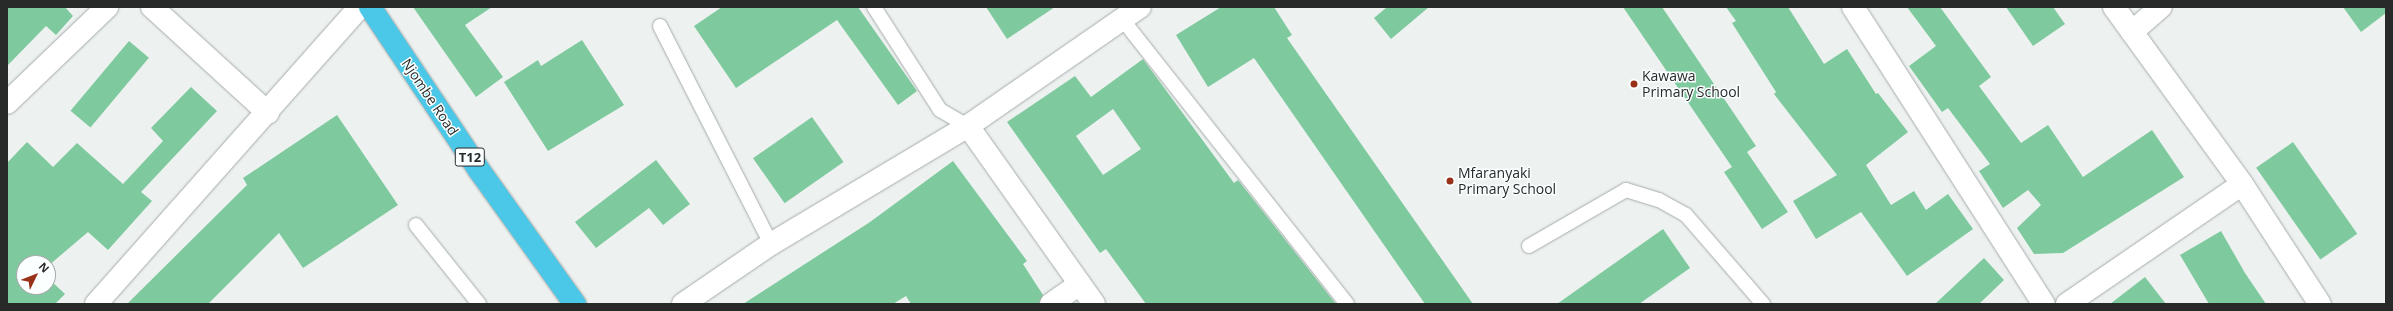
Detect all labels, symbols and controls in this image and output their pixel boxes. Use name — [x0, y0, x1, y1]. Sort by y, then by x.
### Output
street label: Njombe Road — [398, 55, 462, 139]
place label: Kawawa Primary School — [1642, 68, 1740, 100]
marker: Kawawa Primary School — [1629, 79, 1639, 89]
road number: T12 — [454, 146, 486, 168]
place label: Mfaranyaki Primary School — [1458, 165, 1556, 198]
marker: Mfaranyaki Primary School — [1445, 176, 1455, 186]
north arrow — [16, 255, 56, 295]
text: N — [36, 259, 53, 276]

